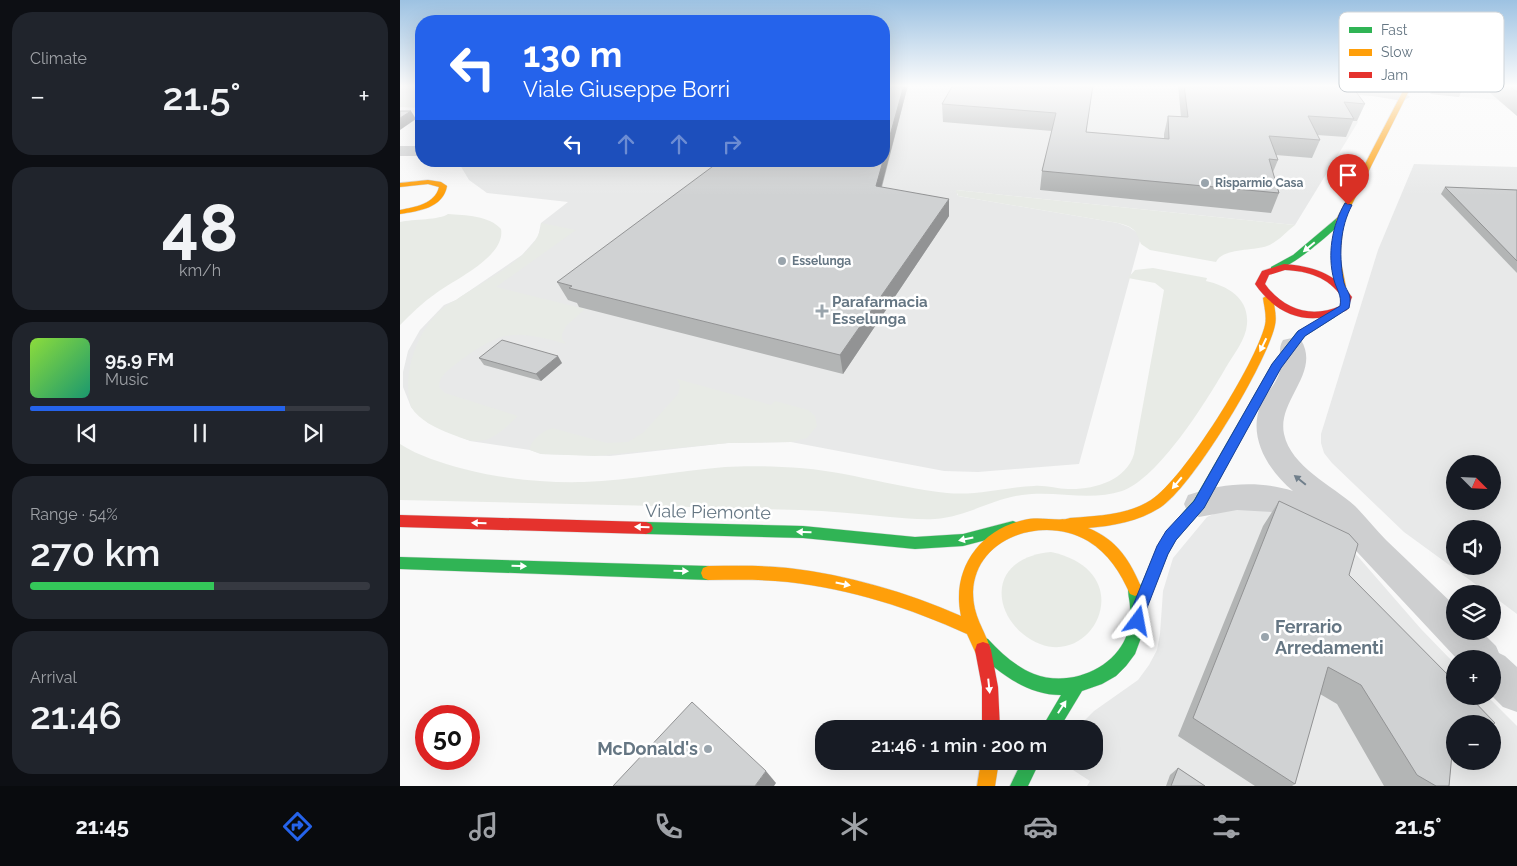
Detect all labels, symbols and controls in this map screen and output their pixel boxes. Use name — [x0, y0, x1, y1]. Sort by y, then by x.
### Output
legend — [1339, 12, 1504, 92]
text: Fast — [1381, 22, 1408, 38]
text: 130 m — [523, 34, 622, 75]
icon: left — [440, 35, 505, 100]
text: Slow — [1381, 44, 1413, 60]
text: Climate — [30, 49, 87, 68]
text: Jam — [1381, 67, 1408, 83]
text: 21.5° — [163, 74, 241, 119]
text: Viale Giuseppe Borri — [523, 76, 730, 102]
text: − — [30, 80, 45, 113]
text: + — [358, 80, 370, 113]
icon: left — [559, 130, 587, 158]
icon: ahead — [612, 130, 640, 158]
icon: ahead — [665, 130, 693, 158]
icon: right — [718, 130, 746, 158]
pin — [1327, 154, 1369, 205]
icon: arrive — [1334, 161, 1362, 189]
place label: Risparmio Casa — [1215, 176, 1303, 190]
marker: Risparmio Casa — [1199, 177, 1211, 189]
text: 48 — [162, 190, 238, 266]
one-way arrow — [1302, 241, 1315, 252]
place label: Esselunga — [792, 254, 851, 268]
marker: Esselunga — [776, 255, 788, 267]
text: km/h — [179, 261, 221, 280]
place label: Parafarmacia Esselunga — [832, 293, 928, 328]
marker: Parafarmacia Esselunga — [816, 305, 828, 317]
one-way arrow — [1259, 338, 1267, 352]
text: 95.9 FM — [105, 348, 174, 370]
text: Music — [105, 370, 149, 389]
icon: previous — [73, 419, 101, 447]
icon: pause — [186, 419, 214, 447]
icon: next — [299, 419, 327, 447]
north arrow — [1446, 455, 1501, 510]
map controls — [1446, 455, 1501, 770]
one-way arrow — [1294, 474, 1307, 485]
one-way arrow — [1172, 476, 1183, 489]
street label: Viale Piemonte — [645, 500, 772, 523]
text: Range · 54% — [30, 505, 118, 524]
one-way arrow — [471, 519, 487, 527]
button: sound — [1446, 520, 1501, 575]
one-way arrow — [634, 523, 650, 531]
one-way arrow — [796, 527, 812, 535]
text: 270 km — [30, 530, 160, 575]
one-way arrow — [957, 535, 973, 543]
one-way arrow — [511, 562, 527, 570]
one-way arrow — [673, 567, 689, 575]
one-way arrow — [835, 580, 850, 588]
button: layers — [1446, 585, 1501, 640]
position arrow — [1111, 594, 1163, 646]
place label: Ferrario Arredamenti — [1275, 616, 1384, 658]
marker: Ferrario Arredamenti — [1259, 631, 1271, 643]
button: + — [1446, 650, 1501, 705]
text: Arrival — [30, 668, 77, 687]
one-way arrow — [985, 679, 993, 695]
text: 21:46 — [30, 693, 122, 738]
one-way arrow — [1057, 700, 1067, 713]
speed limit sign: 50 — [415, 705, 480, 770]
button: − — [1446, 715, 1501, 770]
text: 21:46 · 1 min · 200 m — [871, 734, 1047, 756]
place label: McDonald's — [597, 738, 698, 759]
marker: McDonald's — [702, 743, 714, 755]
icon: directions — [280, 809, 315, 844]
icon: music — [466, 809, 501, 844]
icon: phone — [651, 809, 686, 844]
icon: climate — [837, 809, 872, 844]
icon: car — [1023, 809, 1058, 844]
icon: filters — [1209, 809, 1244, 844]
text: 21:45 — [75, 813, 129, 839]
text: 21.5° — [1395, 813, 1441, 839]

